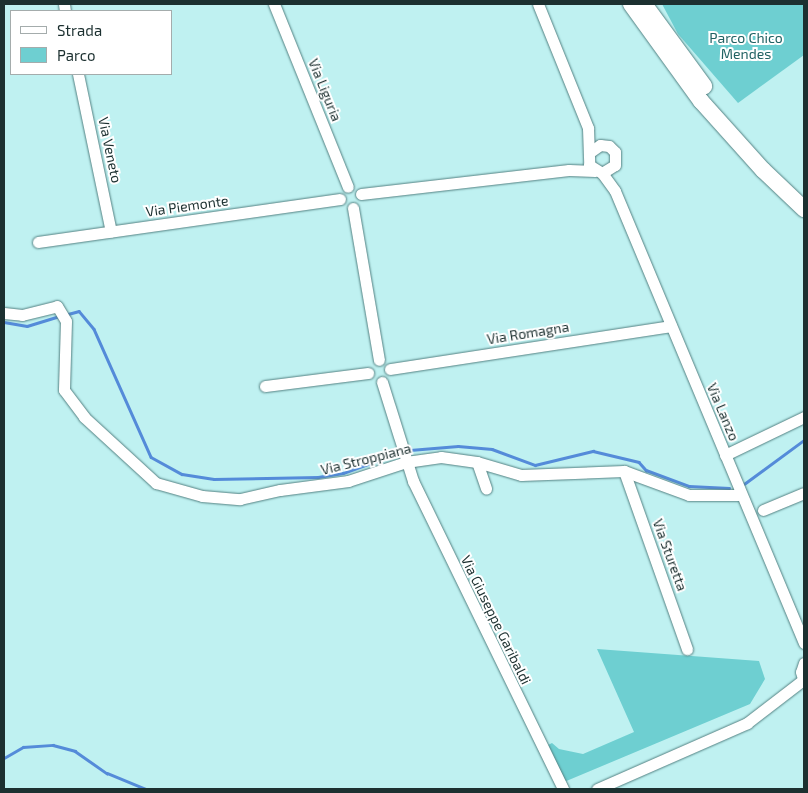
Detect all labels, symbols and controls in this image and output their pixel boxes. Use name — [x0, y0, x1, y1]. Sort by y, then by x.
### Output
legend — [10, 10, 172, 75]
text: Strada — [57, 21, 102, 39]
park label: Parco Chico Mendes — [709, 30, 783, 62]
text: Parco — [57, 46, 96, 64]
street label: Via Liguria — [305, 56, 345, 124]
street label: Via Veneto — [95, 115, 125, 185]
street label: Via Piemonte — [145, 192, 229, 220]
street label: Via Romagna — [486, 318, 570, 348]
street label: Via Lanzo — [703, 381, 743, 443]
street label: Via Stroppiana — [319, 440, 413, 478]
street label: Via Sturetta — [649, 517, 691, 593]
street label: Via Giuseppe Garibaldi — [457, 553, 535, 687]

